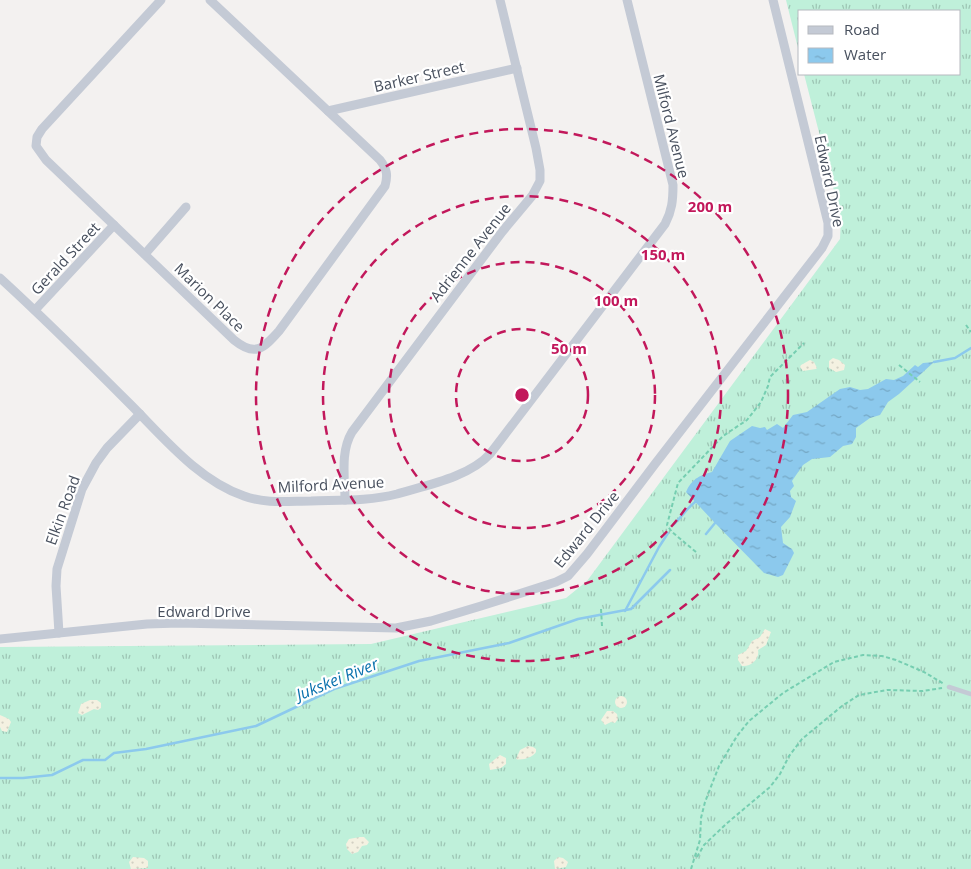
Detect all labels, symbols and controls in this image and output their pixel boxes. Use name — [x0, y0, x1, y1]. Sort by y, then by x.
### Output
legend — [798, 10, 961, 75]
text: Road — [844, 19, 880, 39]
text: Water — [844, 44, 886, 64]
street label: Barker Street — [372, 56, 466, 96]
street label: Milford Avenue — [649, 72, 695, 180]
street label: Edward Drive — [811, 133, 849, 229]
text: 200 m — [688, 196, 732, 216]
street label: Adrienne Avenue — [425, 199, 515, 305]
street label: Gerald Street — [26, 217, 104, 299]
text: 150 m — [641, 244, 685, 264]
street label: Marion Place — [170, 258, 250, 336]
text: 100 m — [594, 290, 638, 310]
text: 50 m — [551, 338, 587, 358]
centre of rings — [513, 386, 531, 404]
street label: Milford Avenue — [277, 471, 385, 497]
street label: Elkin Road — [40, 472, 84, 548]
street label: Edward Drive — [549, 486, 623, 572]
street label: Edward Drive — [157, 601, 251, 621]
water label: Jukskei River — [290, 652, 382, 707]

